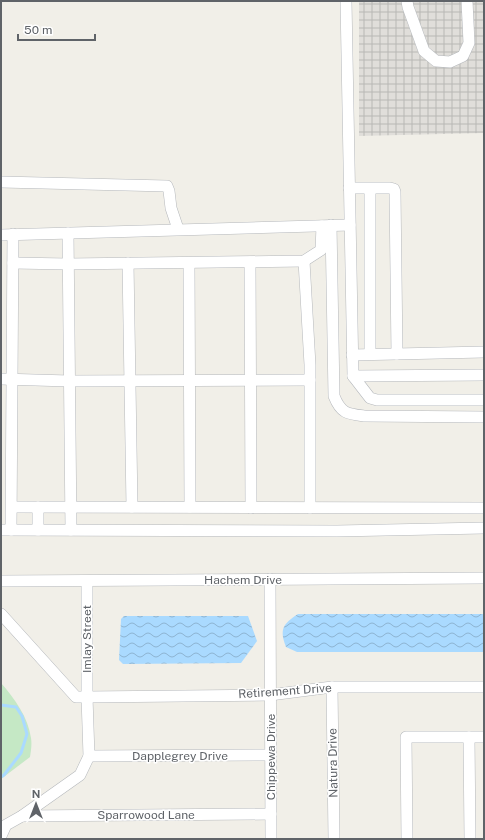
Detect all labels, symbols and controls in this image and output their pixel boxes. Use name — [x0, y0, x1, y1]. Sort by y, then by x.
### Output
scale bar — [18, 16, 95, 42]
text: 50 m — [24, 23, 52, 37]
street label: Hachem Drive — [204, 573, 282, 587]
street label: Imlay Street — [80, 605, 94, 673]
street label: Retirement Drive — [238, 681, 332, 701]
street label: Chippewa Drive — [264, 713, 278, 800]
street label: Natura Drive — [325, 728, 341, 798]
street label: Dapplegrey Drive — [132, 749, 228, 763]
north arrow — [16, 784, 56, 824]
text: N — [32, 788, 40, 800]
street label: Sparrowood Lane — [97, 808, 195, 822]

